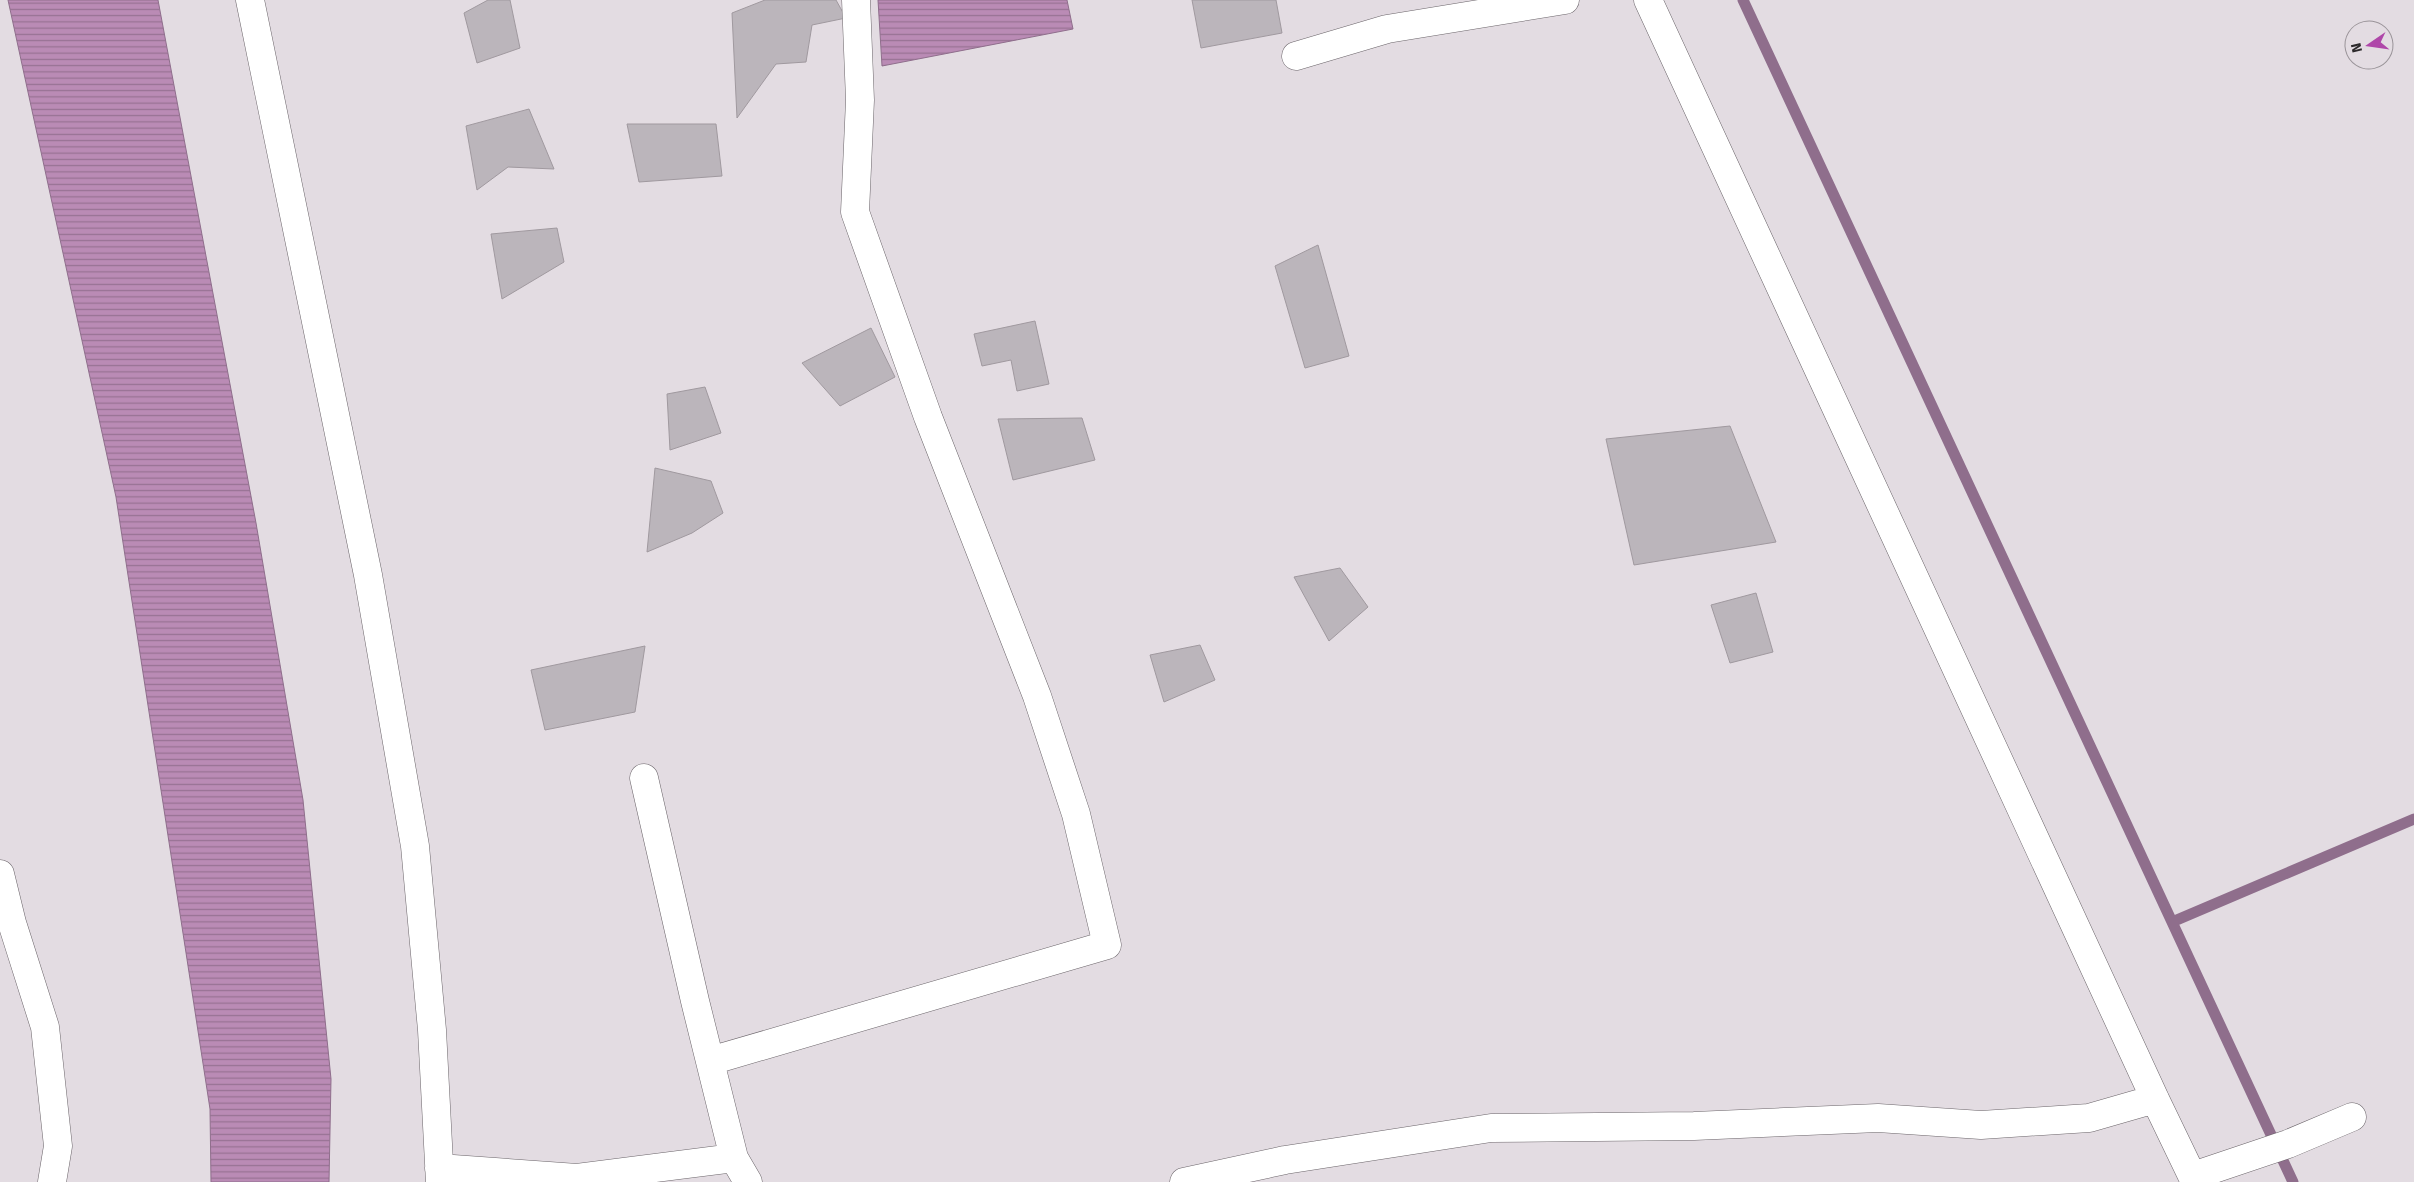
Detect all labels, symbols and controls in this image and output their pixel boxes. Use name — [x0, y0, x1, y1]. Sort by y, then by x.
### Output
north arrow — [2344, 20, 2394, 70]
text: N — [2347, 41, 2366, 54]

